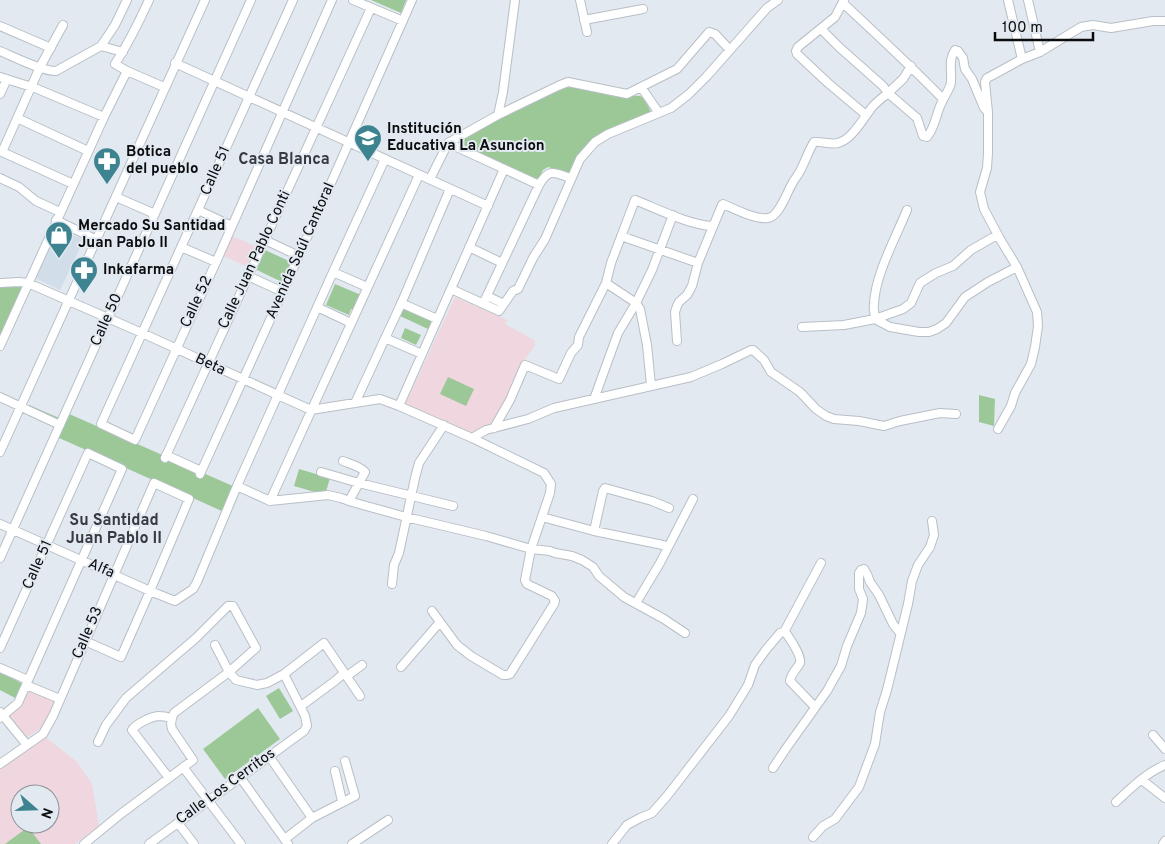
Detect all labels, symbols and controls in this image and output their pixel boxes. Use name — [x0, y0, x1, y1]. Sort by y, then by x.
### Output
scale bar — [995, 10, 1092, 42]
text: 100 m — [1002, 19, 1043, 38]
place label: Institución Educativa La Asuncion — [387, 120, 545, 156]
school or university icon: Institución Educativa La Asuncion — [353, 123, 383, 162]
place label: Botica del pueblo — [126, 143, 198, 179]
street label: Calle 51 — [197, 143, 235, 199]
pharmacy icon: Botica del pueblo — [92, 146, 122, 185]
district label: Casa Blanca — [238, 150, 330, 170]
street label: Avenida Saúl Cantoral — [262, 180, 340, 322]
street label: Calle Juan Pablo Conti — [215, 188, 295, 332]
place label: Mercado Su Santidad Juan Pablo II — [78, 217, 226, 253]
shop icon: Mercado Su Santidad Juan Pablo II — [44, 220, 74, 259]
pharmacy icon: Inkafarma — [69, 255, 99, 294]
place label: Inkafarma — [103, 261, 174, 280]
street label: Calle 52 — [177, 273, 217, 331]
street label: Calle 50 — [87, 291, 127, 349]
street label: Beta — [192, 350, 228, 380]
district label: Su Santidad Juan Pablo II — [66, 511, 162, 549]
street label: Calle 51 — [19, 537, 57, 593]
street label: Alfa — [85, 555, 117, 583]
street label: Calle 53 — [68, 604, 108, 662]
street label: Calle Los Cerritos — [173, 745, 279, 829]
north arrow — [10, 784, 60, 834]
text: N — [36, 805, 56, 821]

